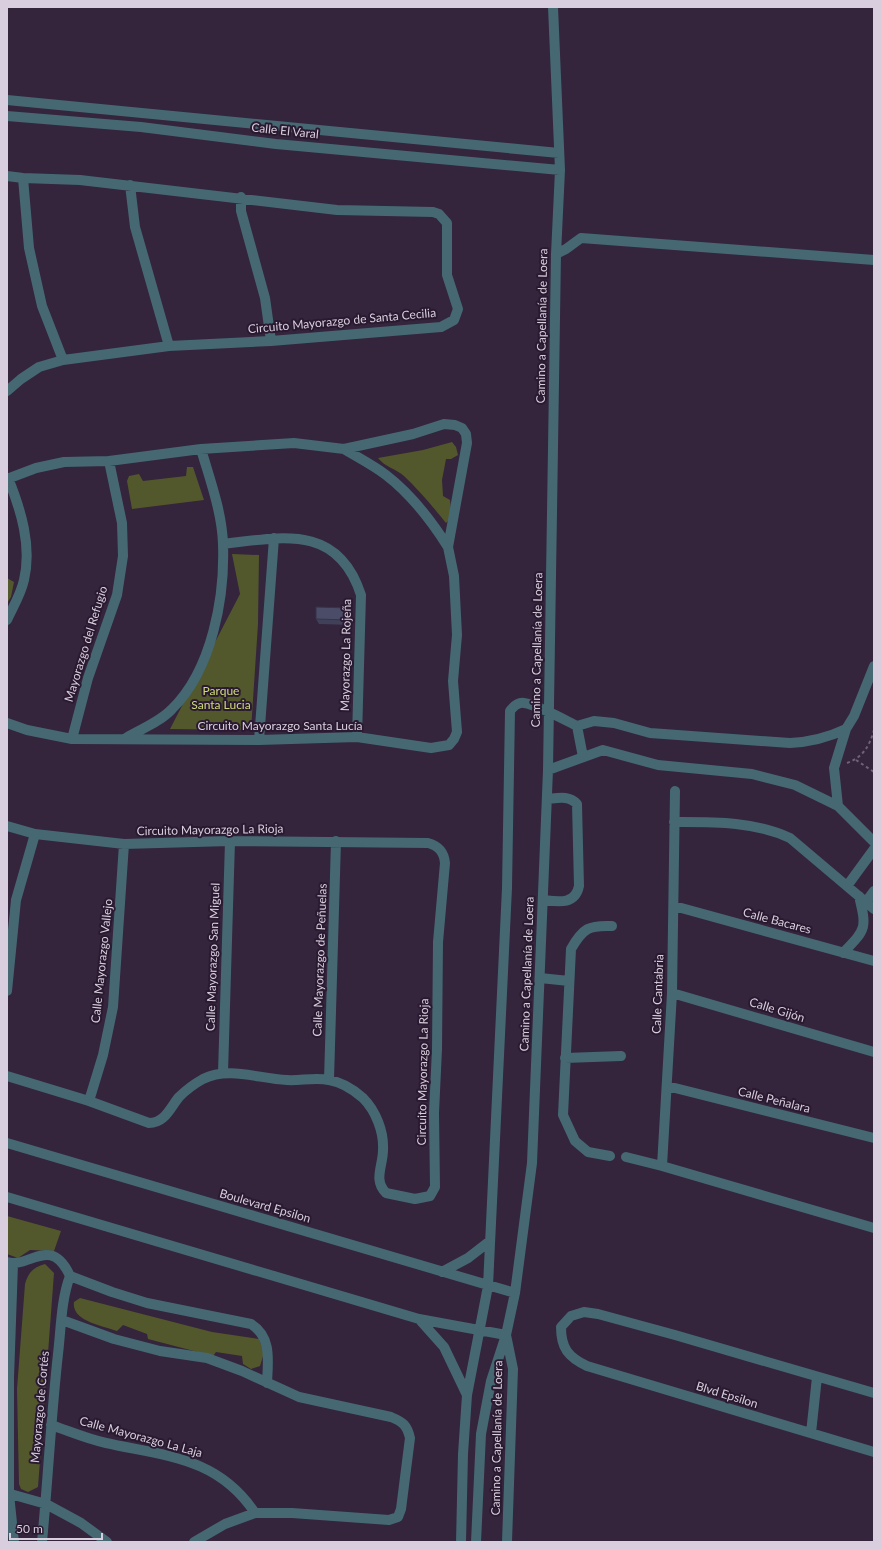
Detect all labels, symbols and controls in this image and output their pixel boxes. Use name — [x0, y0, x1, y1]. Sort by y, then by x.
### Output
street label: Calle El Varal — [251, 120, 319, 141]
street label: Camino a Capellanía de Loera — [533, 248, 550, 404]
street label: Circuito Mayorazgo de Santa Cecilia — [247, 305, 437, 336]
street label: Camino a Capellanía de Loera — [528, 572, 545, 728]
street label: Mayorazgo del Refugio — [61, 584, 110, 704]
street label: Mayorazgo La Rojeña — [337, 599, 354, 711]
park label: Parque Santa Lucia — [191, 683, 251, 712]
street label: Circuito Mayorazgo Santa Lucía — [197, 718, 363, 733]
street label: Circuito Mayorazgo La Rioja — [136, 821, 284, 838]
street label: Calle Mayorazgo San Miguel — [202, 883, 223, 1031]
street label: Calle Mayorazgo de Peñuelas — [309, 883, 330, 1037]
street label: Camino a Capellanía de Loera — [516, 896, 537, 1052]
street label: Calle Mayorazgo Vallejo — [88, 898, 116, 1024]
street label: Calle Bacares — [741, 904, 813, 937]
street label: Calle Cantabria — [649, 954, 666, 1034]
street label: Calle Gijón — [748, 994, 807, 1025]
street label: Circuito Mayorazgo La Rioja — [414, 998, 431, 1146]
street label: Calle Peñalara — [736, 1083, 812, 1116]
street label: Boulevard Epsilon — [218, 1185, 312, 1226]
street label: Mayorazgo de Cortés — [27, 1350, 52, 1464]
street label: Camino a Capellanía de Loera — [488, 1360, 505, 1516]
street label: Blvd Epsilon — [694, 1378, 760, 1411]
street label: Calle Mayorazgo La Laja — [78, 1413, 204, 1460]
scale bar — [10, 1515, 102, 1541]
text: 50 m — [16, 1521, 43, 1536]

